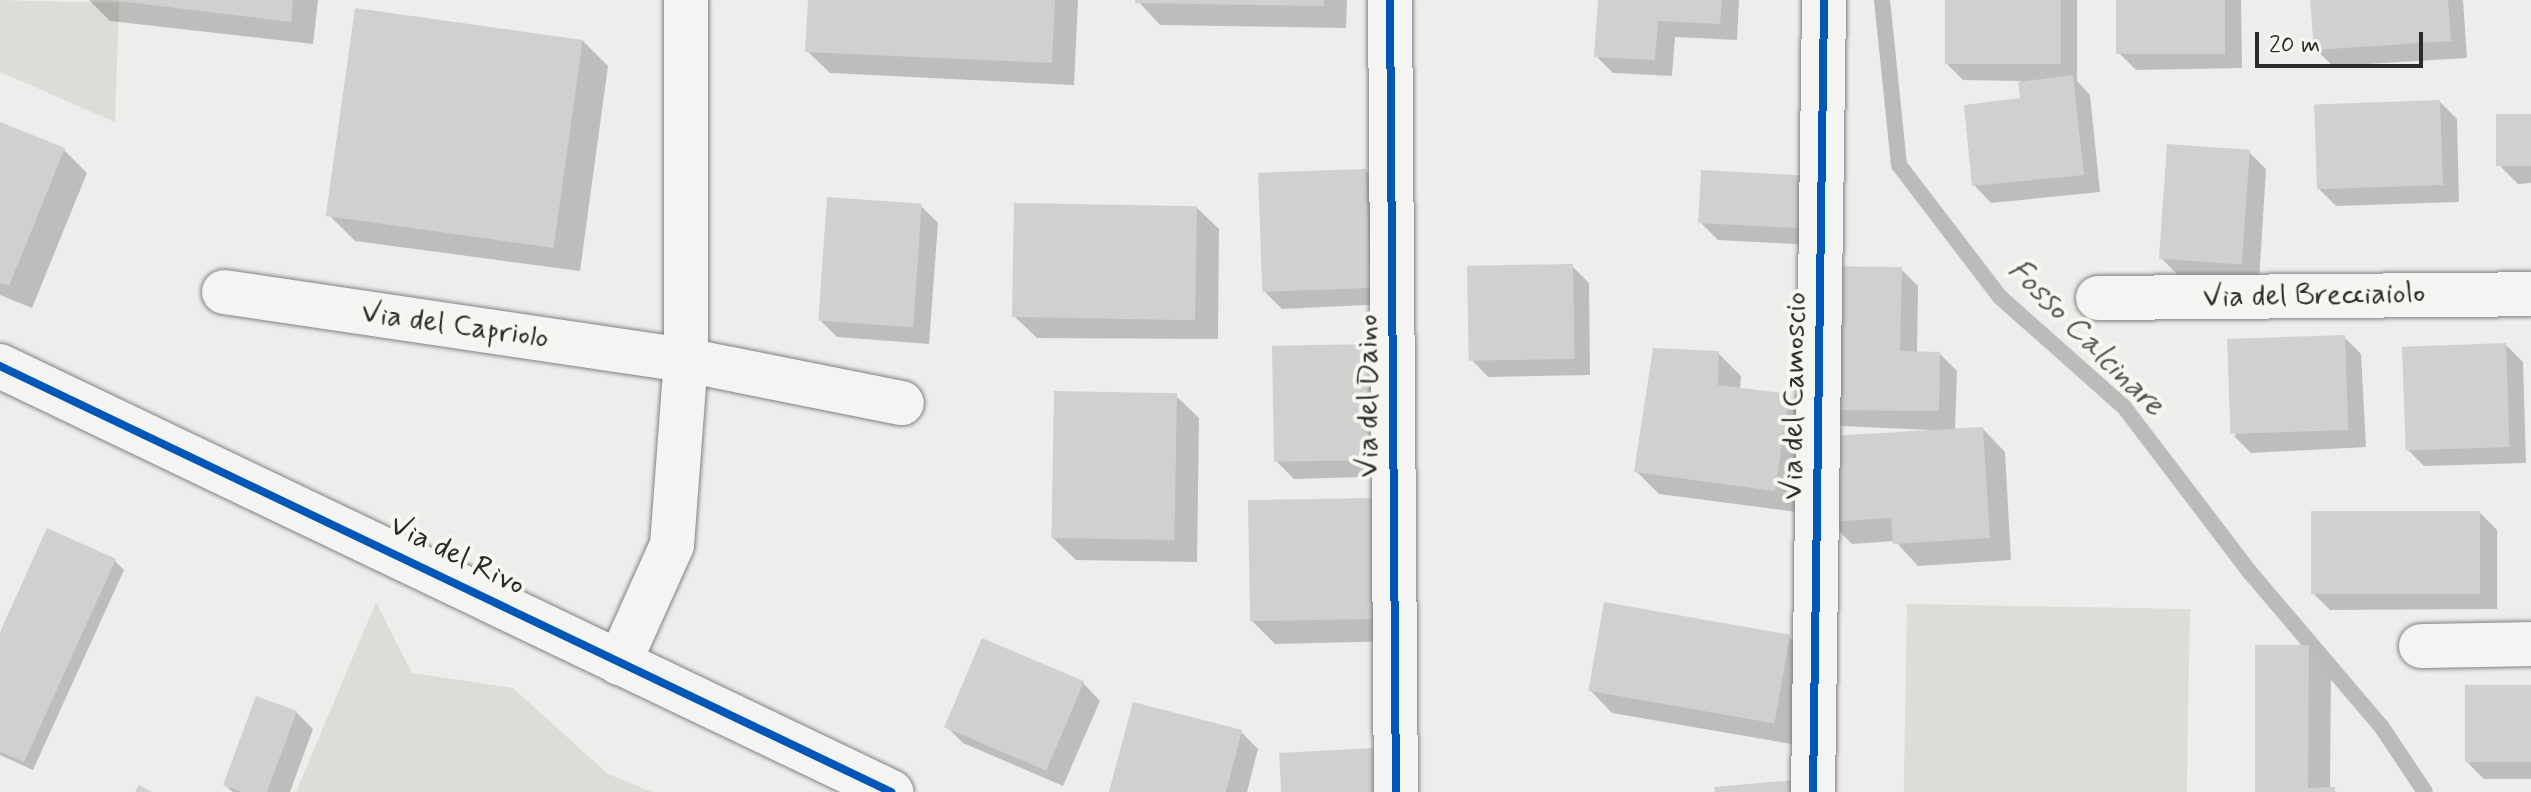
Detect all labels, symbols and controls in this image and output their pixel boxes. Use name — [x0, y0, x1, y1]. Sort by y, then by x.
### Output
scale bar — [2259, 16, 2427, 66]
text: 20 m — [2269, 30, 2320, 61]
water label: Fosso Calcinare — [1999, 251, 2173, 425]
street label: Via del Brecciaiolo — [2203, 276, 2425, 316]
street label: Via del Camoscio — [1775, 289, 1815, 503]
street label: Via del Capriolo — [356, 295, 554, 357]
street label: Via del Daino — [1351, 314, 1387, 478]
street label: Via del Rivo — [384, 508, 530, 604]

